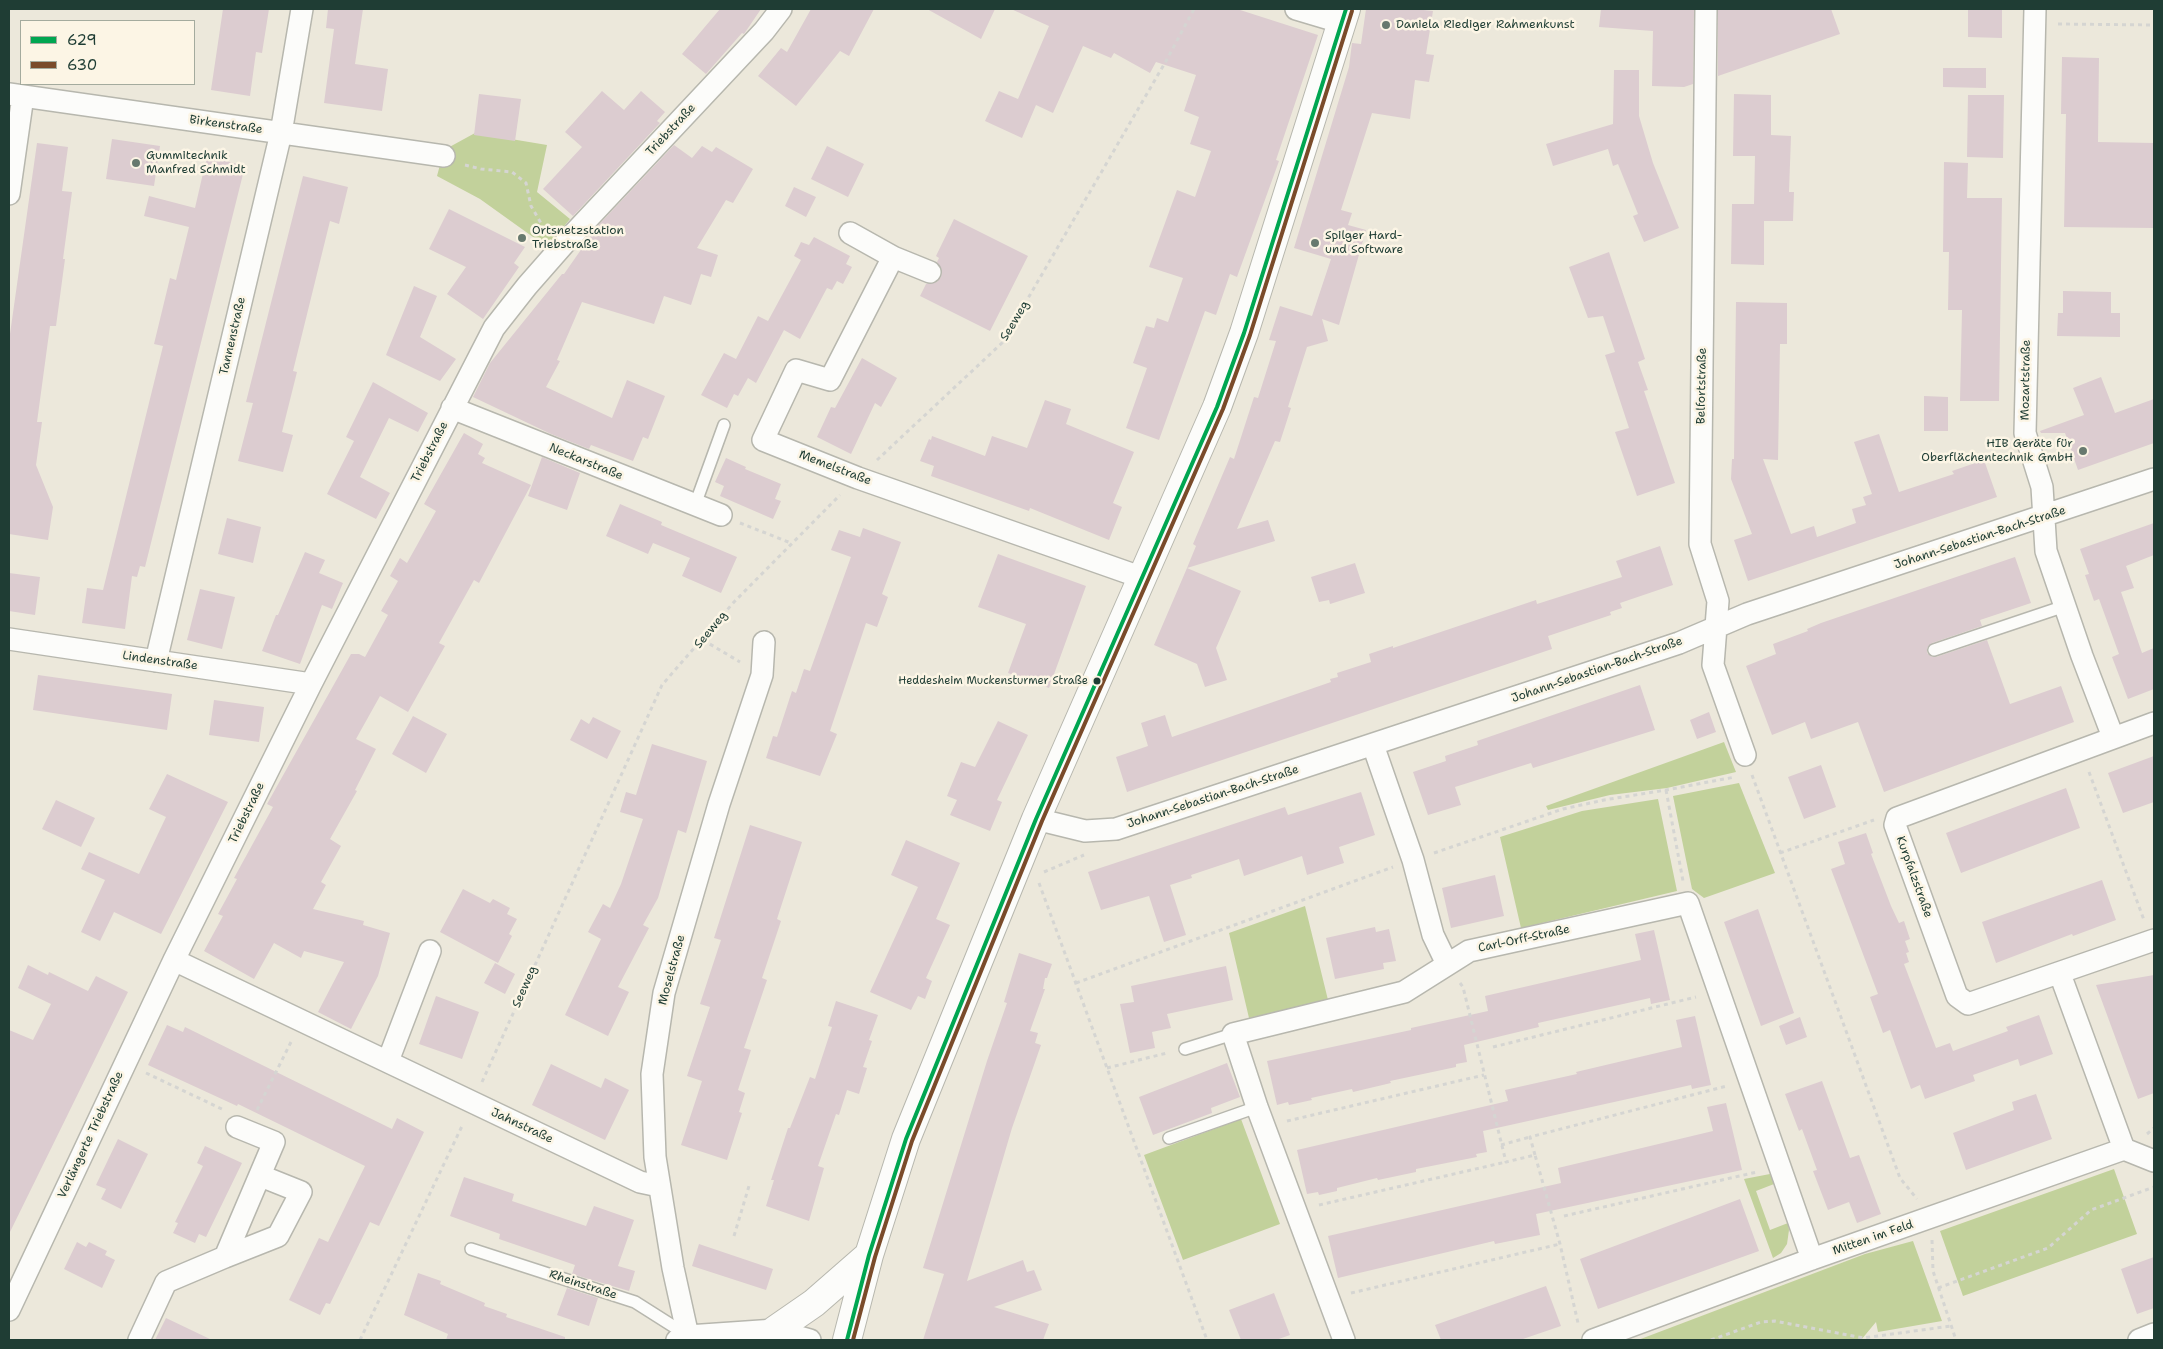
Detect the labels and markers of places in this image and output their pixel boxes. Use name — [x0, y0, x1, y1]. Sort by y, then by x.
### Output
place label: Daniela Riediger Rahmenkunst — [1396, 18, 1575, 32]
marker: Daniela Riediger Rahmenkunst — [1380, 19, 1392, 31]
place label: Gummitechnik Manfred Schmidt — [146, 149, 246, 177]
marker: Gummitechnik Manfred Schmidt — [130, 157, 142, 169]
place label: Ortsnetzstation Triebstraße — [532, 224, 624, 252]
place label: Spilger Hard- und Software — [1325, 229, 1403, 257]
marker: Ortsnetzstation Triebstraße — [516, 232, 528, 244]
marker: Spilger Hard- und Software — [1309, 237, 1321, 249]
place label: HIB Geräte für Oberflächentechnik GmbH — [1921, 437, 2073, 465]
marker: HIB Geräte für Oberflächentechnik GmbH — [2077, 445, 2089, 457]
place label: Heddesheim Muckensturmer Straße — [898, 674, 1088, 688]
marker: Heddesheim Muckensturmer Straße — [1092, 676, 1102, 686]

